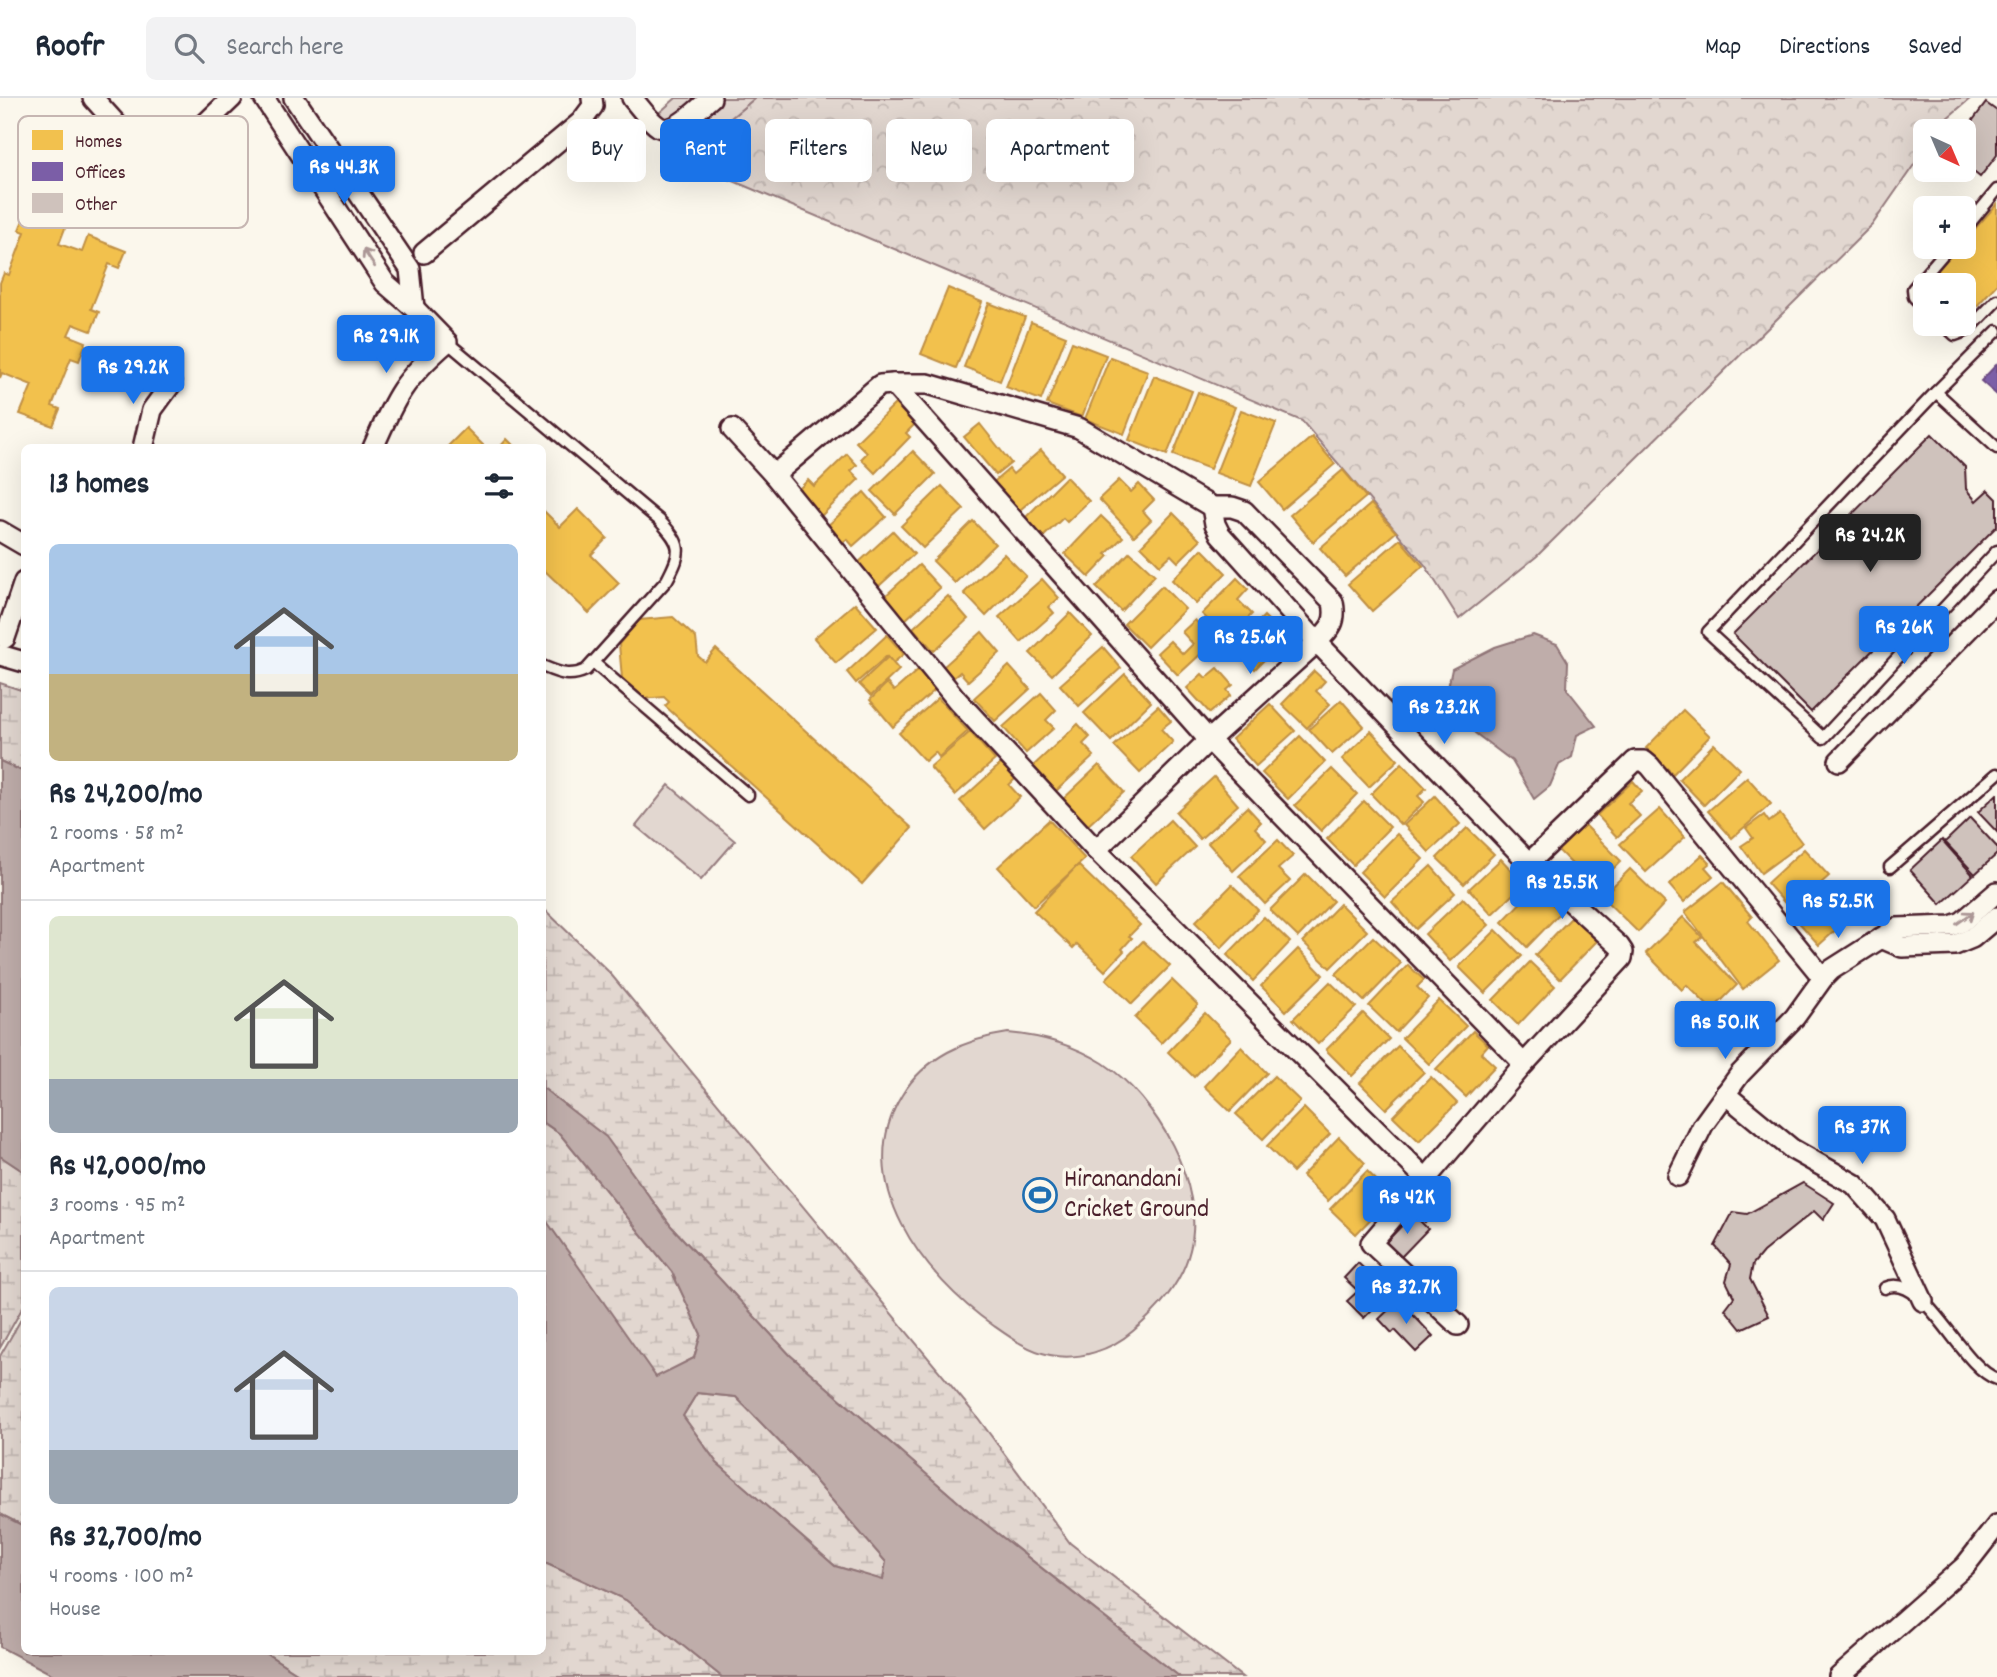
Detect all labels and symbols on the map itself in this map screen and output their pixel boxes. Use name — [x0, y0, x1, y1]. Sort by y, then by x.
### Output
legend — [18, 116, 248, 228]
north arrow — [1913, 119, 1976, 182]
text: Homes — [75, 130, 123, 157]
pin: Rs 44.3K — [272, 146, 416, 206]
text: Offices — [75, 161, 126, 188]
text: Other — [75, 193, 117, 220]
one-way arrow — [362, 249, 376, 269]
pin: Rs 29.1K — [314, 316, 458, 375]
pin: Rs 29.2K — [61, 346, 205, 406]
pin: Rs 24.2K — [1798, 514, 1942, 574]
pin: Rs 26K — [1847, 606, 1961, 666]
pin: Rs 25.6K — [1178, 616, 1322, 676]
pin: Rs 23.2K — [1372, 686, 1516, 746]
pin: Rs 25.5K — [1490, 862, 1634, 921]
pin: Rs 52.5K — [1766, 880, 1910, 940]
one-way arrow — [1955, 910, 1974, 925]
pin: Rs 50.1K — [1653, 1002, 1797, 1061]
pin: Rs 37K — [1805, 1107, 1919, 1166]
place label: Hiranandani Cricket Ground — [1064, 1162, 1209, 1229]
sports icon: Hiranandani Cricket Ground — [1021, 1176, 1059, 1214]
pin: Rs 42K — [1350, 1176, 1464, 1236]
pin: Rs 32.7K — [1334, 1266, 1478, 1326]

